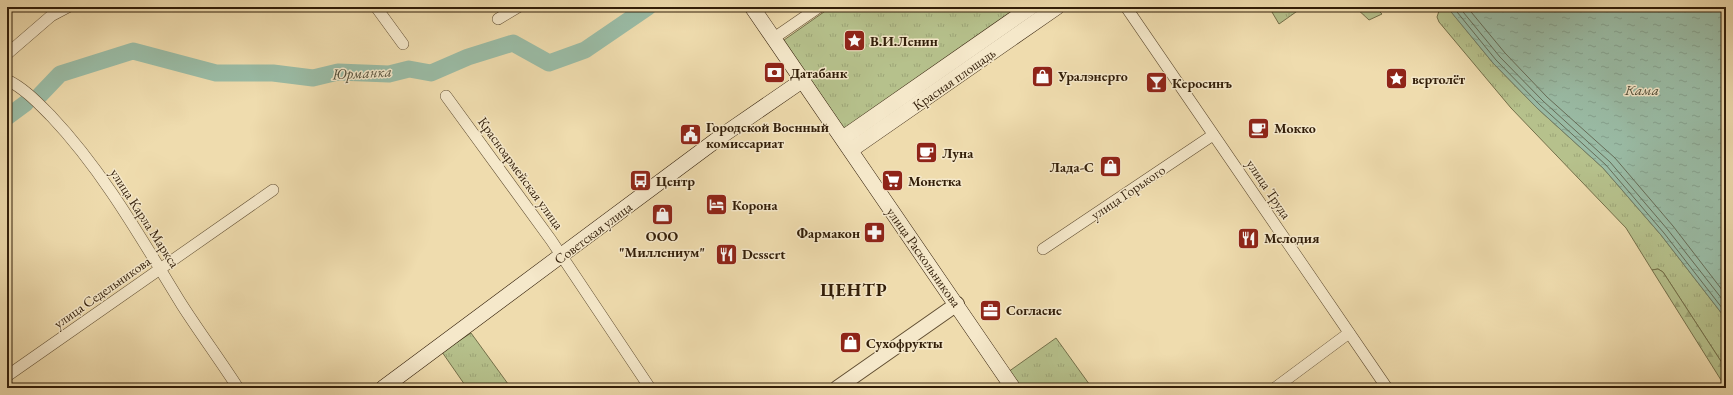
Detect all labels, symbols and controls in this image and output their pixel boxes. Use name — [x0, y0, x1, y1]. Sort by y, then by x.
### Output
place icon: В.И.Ленин — [842, 28, 868, 54]
place label: В.И.Ленин — [870, 32, 938, 50]
street label: Красная площадь — [909, 44, 999, 114]
bank icon: Датабанк — [761, 60, 787, 86]
water label: Юрманка — [331, 61, 392, 84]
shop icon: Уралэнерго — [1030, 63, 1056, 89]
place label: Датабанк — [790, 64, 848, 82]
place icon: вертолёт — [1384, 66, 1410, 92]
place label: Уралэнерго — [1057, 67, 1128, 85]
bar icon: Керосинъ — [1143, 70, 1169, 96]
place label: вертолёт — [1412, 70, 1466, 88]
place label: Керосинъ — [1172, 74, 1232, 92]
water label: Кама — [1624, 80, 1659, 99]
street label: Красноармейская улица — [474, 113, 568, 233]
cafe icon: Мокко — [1246, 115, 1272, 141]
place label: Городской Военный комиссариат — [706, 118, 829, 152]
place label: Мокко — [1274, 119, 1316, 137]
public building icon: Городской Военный комиссариат — [677, 122, 703, 148]
cafe icon: Луна — [914, 140, 940, 166]
place label: Луна — [942, 144, 974, 162]
shop icon: Лада-С — [1097, 154, 1123, 180]
street label: улица Труда — [1242, 156, 1296, 223]
place label: Лада-С — [1050, 158, 1094, 176]
street label: улица Горького — [1087, 160, 1169, 224]
street label: улица Карла Маркса — [106, 165, 184, 271]
bus stop icon: Центр — [628, 168, 654, 194]
supermarket icon: Монетка — [879, 168, 905, 194]
place label: Центр — [656, 172, 695, 190]
place label: Монетка — [908, 172, 962, 190]
hotel icon: Корона — [704, 192, 730, 218]
place label: Корона — [732, 196, 778, 214]
street label: Советская улица — [550, 197, 636, 268]
shop icon: ООО "Миллениум" — [649, 201, 675, 227]
street label: улица Раскольникова — [883, 203, 966, 311]
pharmacy icon: Фармакон — [862, 220, 888, 246]
place label: Фармакон — [797, 224, 860, 242]
restaurant icon: Мелодия — [1235, 225, 1261, 251]
place label: ООО "Миллениум" — [619, 227, 705, 261]
place label: Мелодия — [1264, 229, 1320, 247]
restaurant icon: Dessert — [713, 241, 739, 267]
place label: Dessert — [742, 245, 786, 263]
street label: улица Седельникова — [50, 252, 154, 332]
district label: ЦЕНТР — [820, 278, 888, 301]
office icon: Согласие — [978, 297, 1004, 323]
place label: Согласие — [1006, 301, 1062, 319]
shop icon: Сухофрукты — [838, 330, 864, 356]
place label: Сухофрукты — [866, 334, 943, 352]

